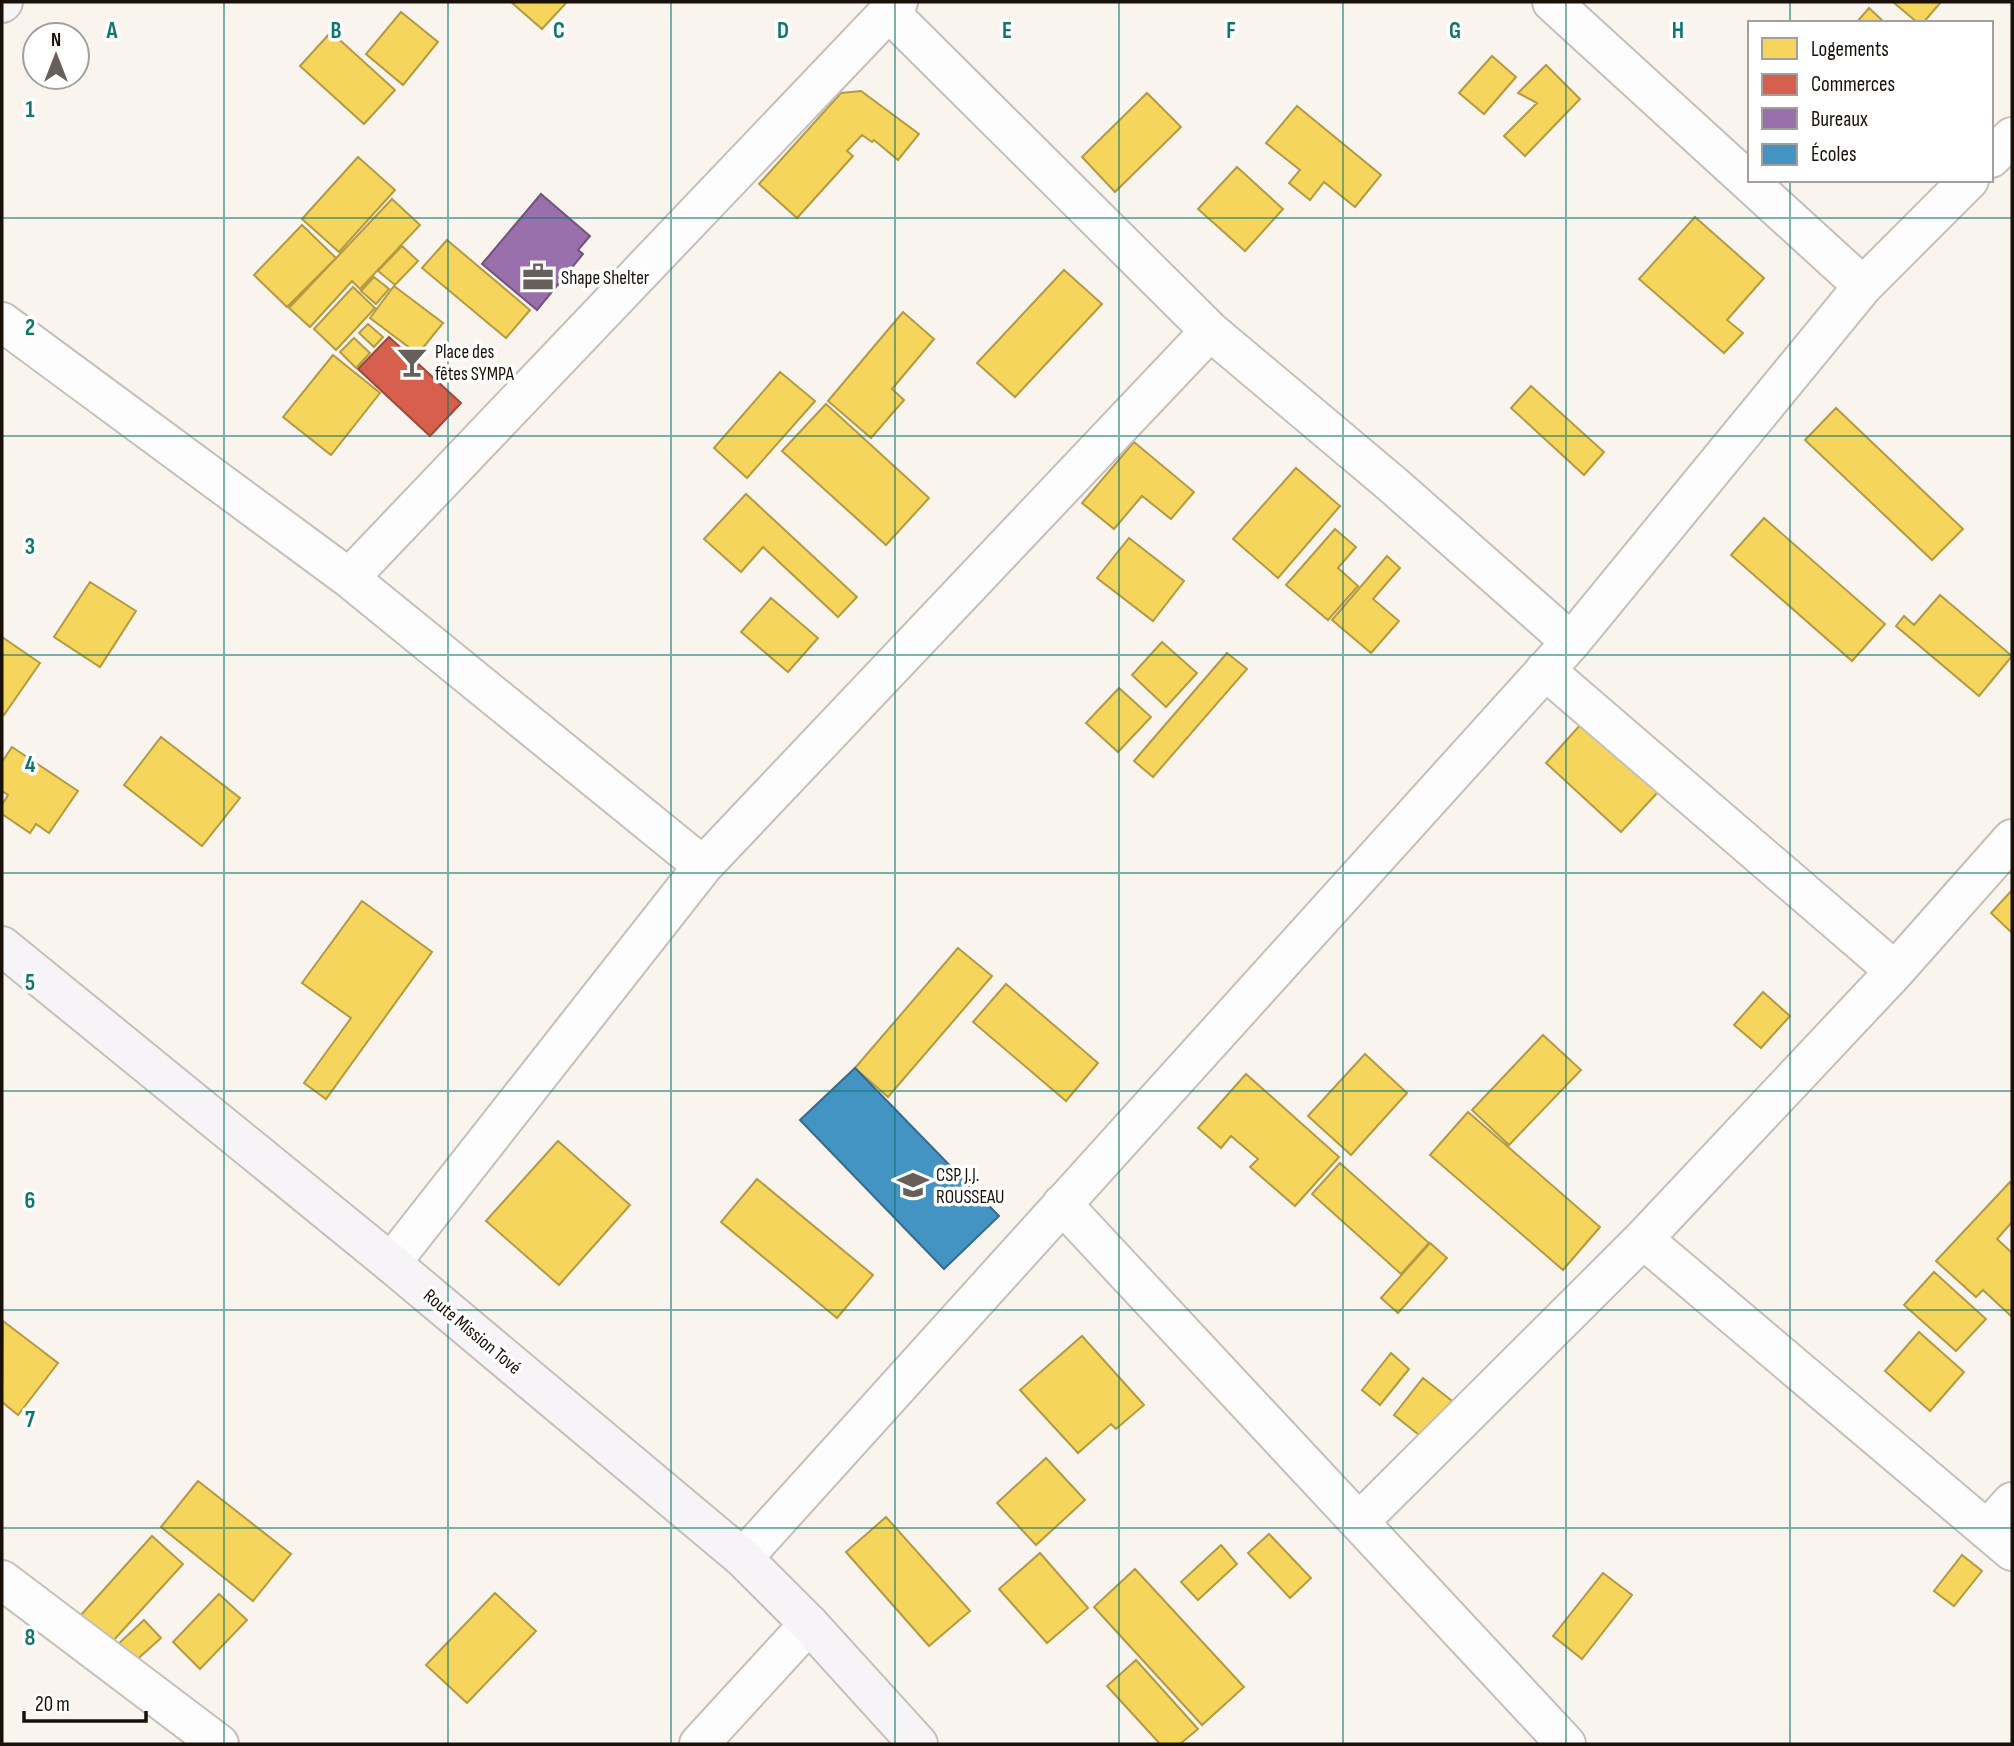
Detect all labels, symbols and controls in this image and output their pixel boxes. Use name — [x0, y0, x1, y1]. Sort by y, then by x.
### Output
text: A — [106, 17, 119, 45]
text: B — [331, 17, 342, 45]
text: C — [553, 17, 565, 45]
text: D — [777, 17, 789, 45]
text: E — [1002, 17, 1012, 45]
text: F — [1226, 17, 1236, 45]
text: G — [1449, 17, 1461, 45]
text: H — [1672, 17, 1684, 45]
north arrow — [21, 21, 91, 91]
legend — [1748, 21, 1993, 182]
text: N — [51, 29, 61, 52]
text: Logements — [1811, 37, 1889, 62]
text: Commerces — [1811, 72, 1895, 97]
text: 1 — [25, 96, 35, 124]
text: Bureaux — [1811, 107, 1868, 132]
text: Écoles — [1811, 142, 1856, 167]
office icon: Shape Shelter — [521, 260, 555, 294]
place label: Shape Shelter — [561, 267, 650, 290]
text: 2 — [25, 314, 35, 342]
place label: Place des fêtes SYMPA — [435, 341, 515, 386]
bar icon: Place des fêtes SYMPA — [395, 345, 429, 379]
text: 3 — [25, 533, 35, 561]
text: 4 — [25, 751, 36, 779]
text: 5 — [25, 969, 35, 997]
place label: CSP J.J. ROUSSEAU — [936, 1164, 1004, 1209]
school or university icon: CSP J.J. ROUSSEAU — [896, 1168, 930, 1202]
text: 6 — [25, 1187, 35, 1215]
street label: Route Mission Tové — [418, 1285, 526, 1380]
text: 7 — [25, 1406, 35, 1434]
text: 8 — [25, 1624, 36, 1652]
scale bar — [24, 1680, 147, 1724]
text: 20 m — [35, 1692, 70, 1717]

